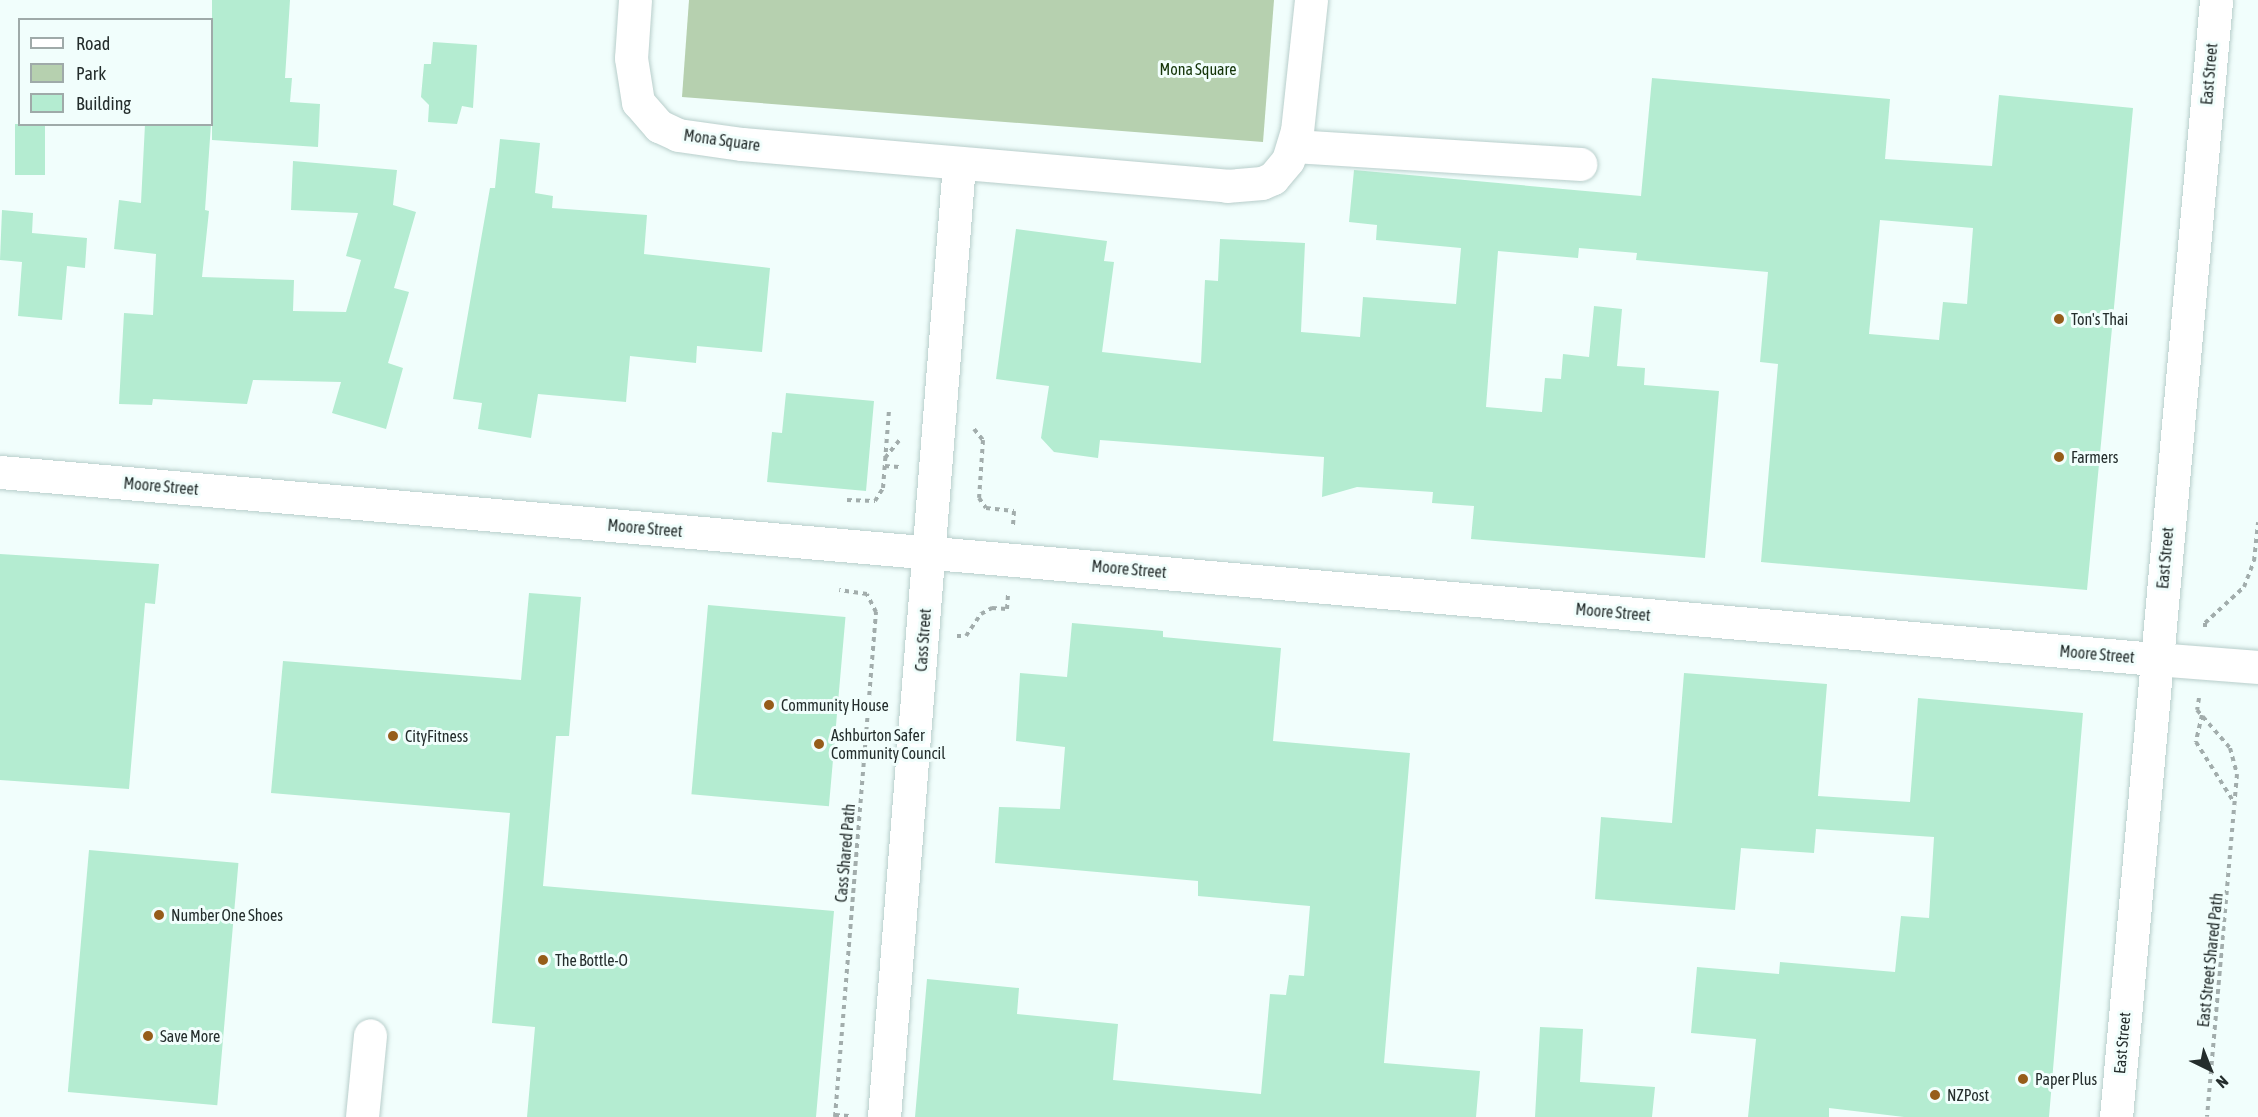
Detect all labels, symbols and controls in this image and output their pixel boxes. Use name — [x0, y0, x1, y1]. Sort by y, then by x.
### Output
legend — [18, 18, 213, 126]
text: Road — [76, 33, 110, 54]
street label: East Street — [2197, 42, 2221, 106]
park label: Mona Square — [1159, 59, 1237, 79]
text: Park — [76, 63, 106, 84]
text: Building — [76, 93, 131, 114]
street label: Mona Square — [682, 125, 762, 155]
place label: Ton's Thai — [2071, 309, 2128, 329]
marker: Ton's Thai — [2052, 312, 2066, 326]
place label: Farmers — [2071, 447, 2118, 467]
marker: Farmers — [2052, 450, 2066, 464]
street label: Moore Street — [123, 473, 199, 499]
street label: Moore Street — [607, 515, 683, 541]
street label: East Street — [2153, 526, 2177, 590]
street label: Moore Street — [1091, 556, 1167, 582]
street label: Moore Street — [1575, 599, 1651, 625]
street label: Cass Street — [911, 608, 935, 672]
street label: Moore Street — [2059, 641, 2135, 667]
place label: Community House — [781, 695, 889, 715]
marker: Community House — [762, 698, 776, 712]
place label: Ashburton Safer Community Council — [831, 725, 945, 763]
place label: CityFitness — [405, 726, 468, 746]
marker: CityFitness — [386, 729, 400, 743]
marker: Ashburton Safer Community Council — [812, 737, 826, 751]
street label: Cass Shared Path — [831, 803, 859, 903]
street label: East Street Shared Path — [2193, 892, 2227, 1028]
place label: Number One Shoes — [171, 905, 283, 925]
marker: Number One Shoes — [152, 908, 166, 922]
place label: The Bottle-O — [555, 950, 628, 970]
marker: The Bottle-O — [536, 953, 550, 967]
street label: East Street — [2110, 1011, 2134, 1075]
place label: Save More — [160, 1026, 220, 1046]
marker: Save More — [141, 1029, 155, 1043]
north arrow — [2180, 1039, 2240, 1099]
place label: Paper Plus — [2035, 1069, 2097, 1089]
marker: Paper Plus — [2016, 1072, 2030, 1086]
text: N — [2213, 1072, 2232, 1092]
place label: NZPost — [1947, 1085, 1989, 1105]
marker: NZPost — [1928, 1088, 1942, 1102]

